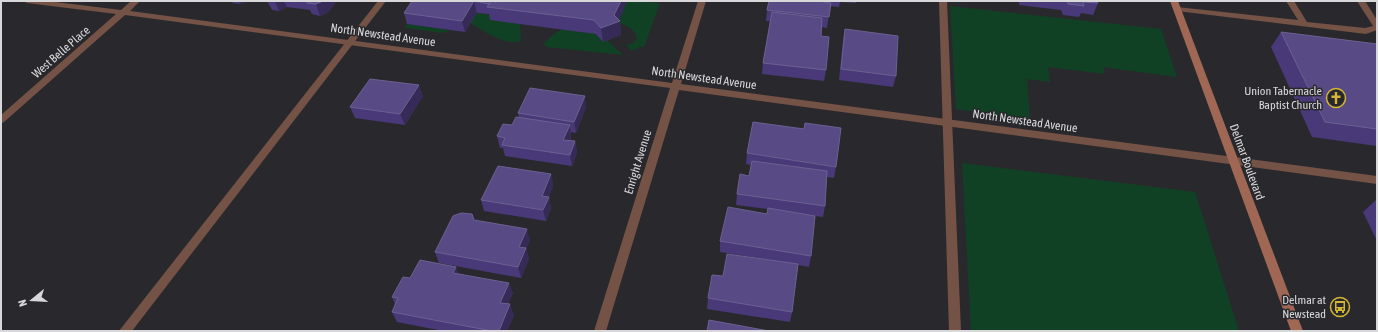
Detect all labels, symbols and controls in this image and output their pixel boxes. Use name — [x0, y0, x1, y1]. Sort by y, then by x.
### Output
street label: North Newstead Avenue — [330, 21, 436, 49]
street label: West Belle Place — [29, 23, 93, 81]
street label: North Newstead Avenue — [651, 64, 757, 92]
place label: Union Tabernacle Baptist Church — [1244, 84, 1322, 112]
church icon: Union Tabernacle Baptist Church — [1325, 87, 1347, 109]
street label: North Newstead Avenue — [972, 107, 1078, 135]
street label: Delmar Boulevard — [1227, 122, 1267, 202]
street label: Enright Avenue — [622, 128, 654, 196]
north arrow — [12, 280, 52, 320]
place label: Delmar at Newstead — [1282, 293, 1327, 321]
bus stop icon: Delmar at Newstead — [1329, 296, 1351, 318]
text: N — [16, 298, 29, 308]

